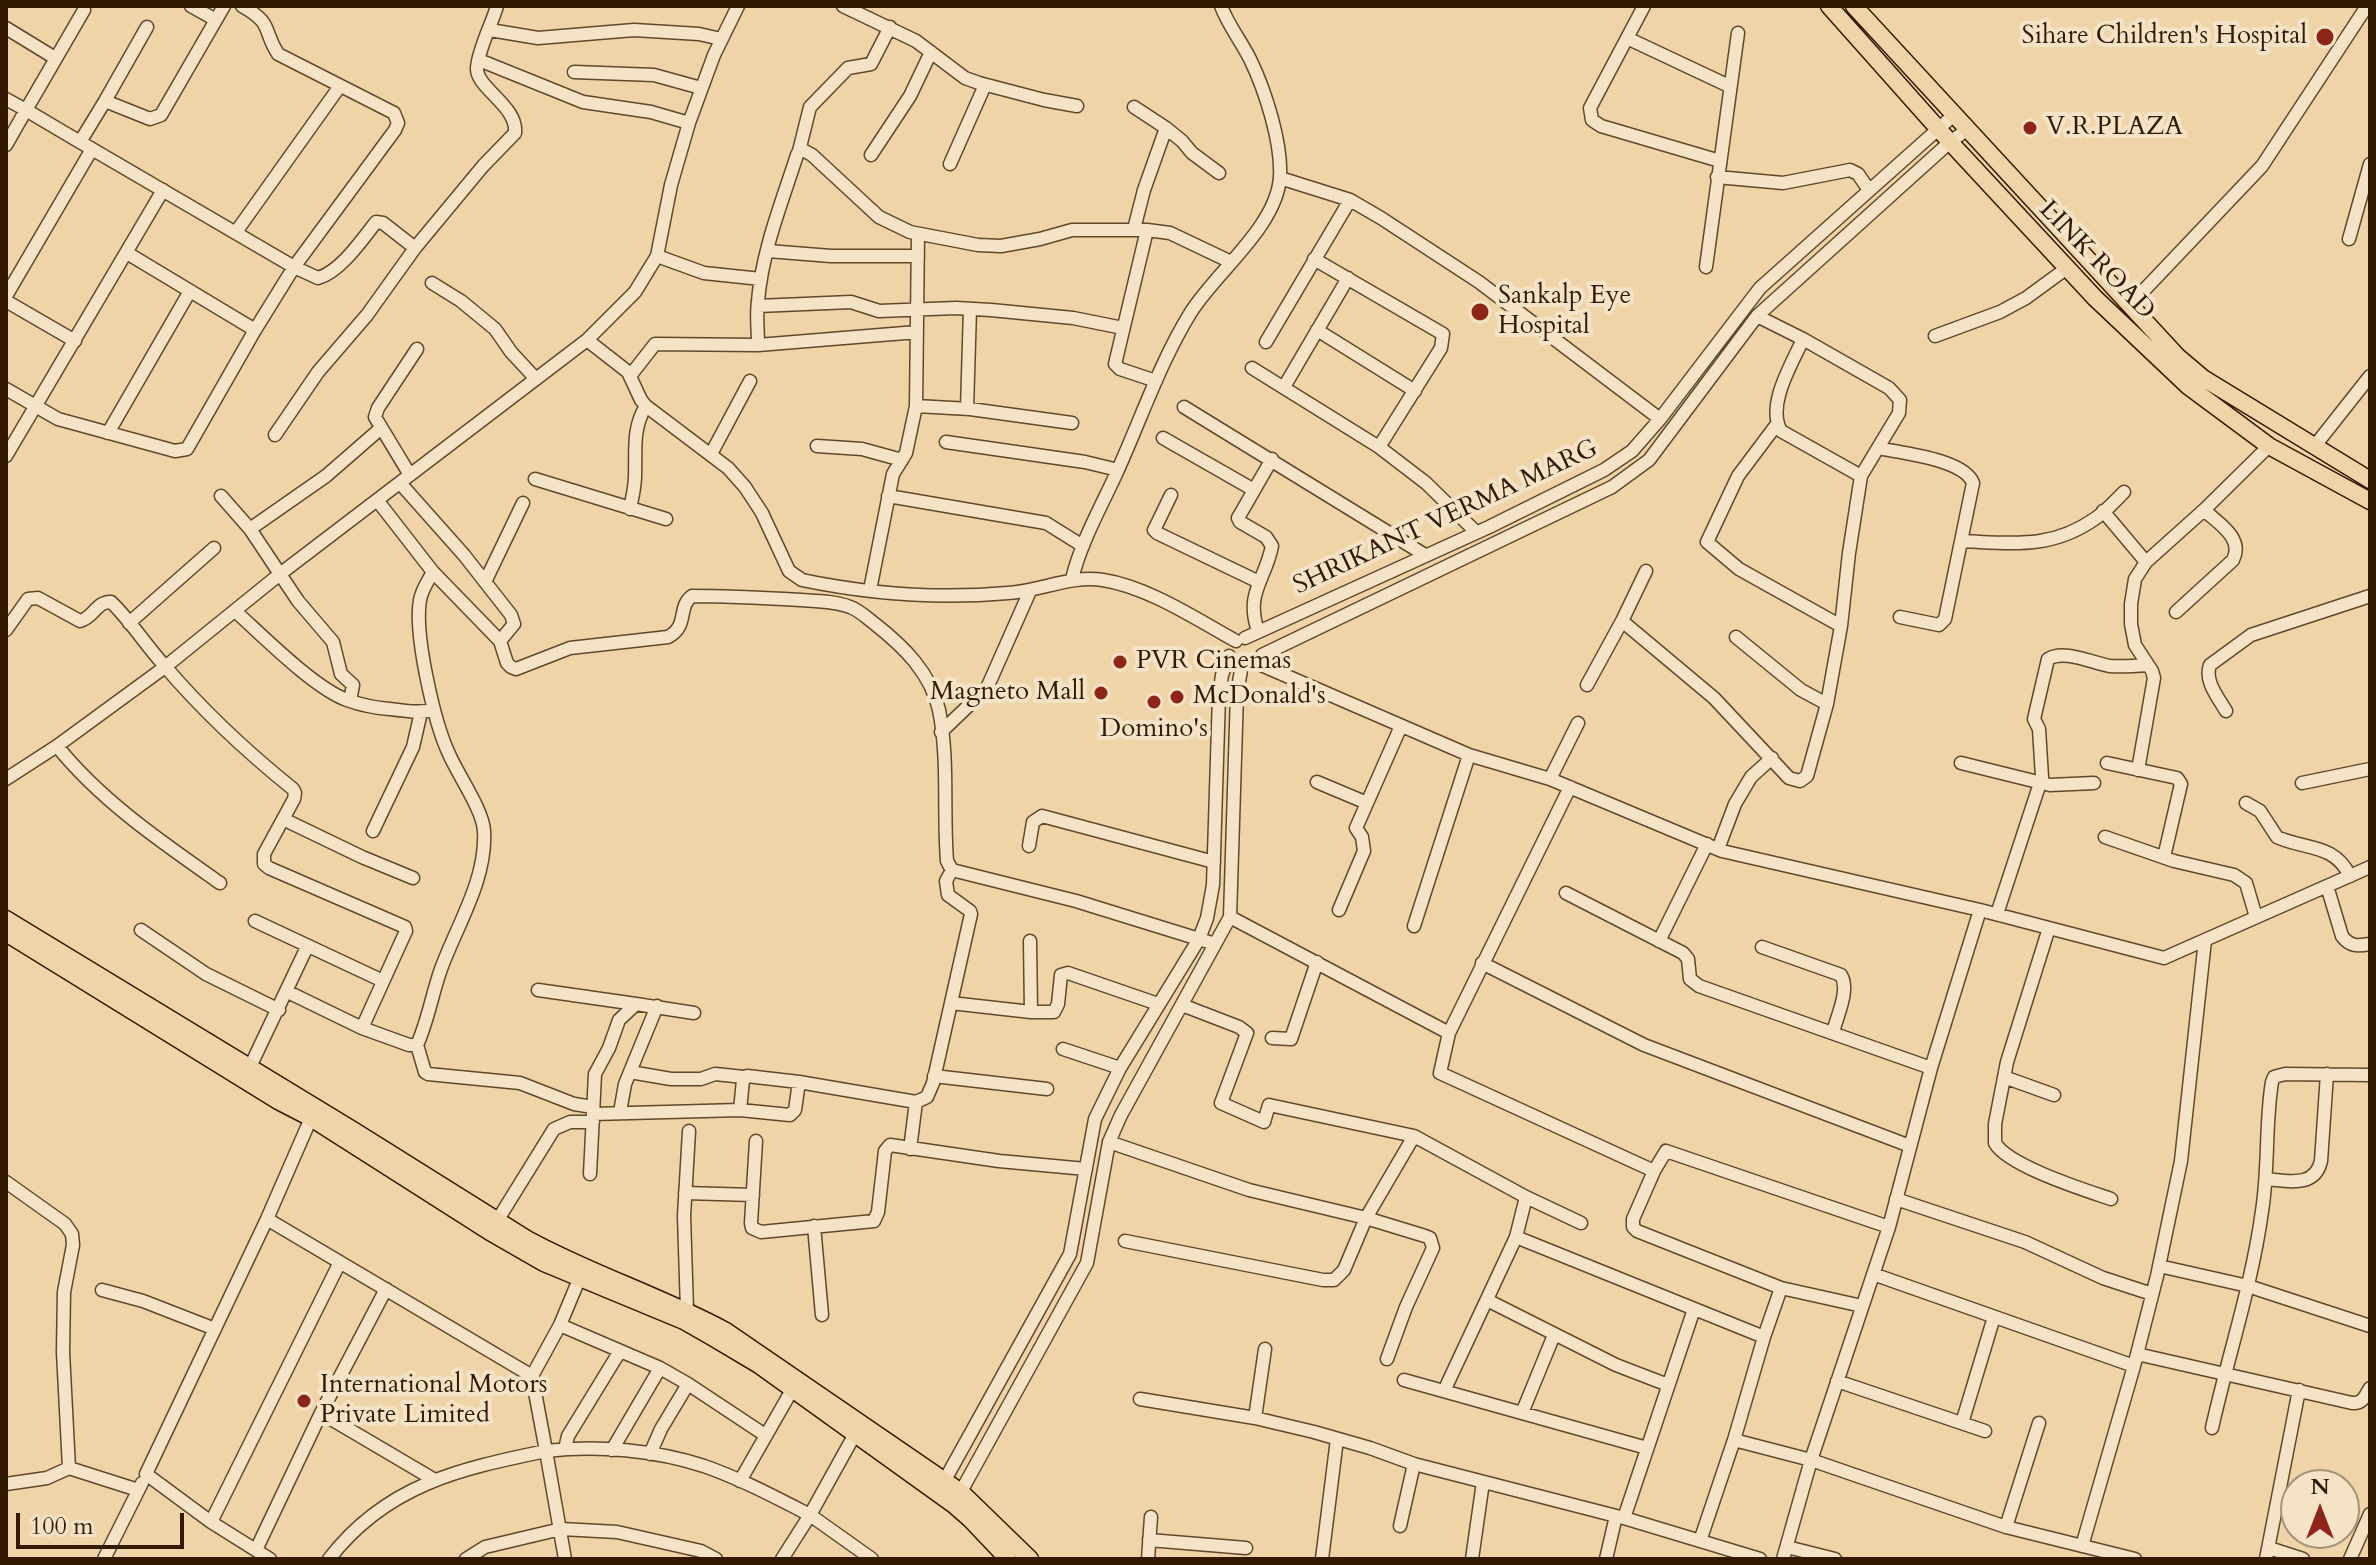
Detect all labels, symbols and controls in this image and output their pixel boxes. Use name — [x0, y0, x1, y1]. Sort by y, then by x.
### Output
place label: Sihare Children's Hospital — [2022, 21, 2307, 53]
marker: Sihare Children's Hospital — [2314, 26, 2336, 48]
place label: V.R.PLAZA — [2046, 112, 2183, 144]
marker: V.R.PLAZA — [2021, 119, 2039, 137]
street label: LINK ROAD — [2032, 195, 2160, 327]
place label: Sankalp Eye Hospital — [1498, 281, 1631, 342]
marker: Sankalp Eye Hospital — [1469, 301, 1491, 323]
street label: SHRIKANT VERMA MARG — [1289, 434, 1603, 602]
place label: PVR Cinemas — [1136, 646, 1291, 678]
marker: PVR Cinemas — [1111, 653, 1129, 671]
place label: Magneto Mall — [930, 677, 1085, 709]
place label: McDonald's — [1193, 681, 1326, 713]
marker: Magneto Mall — [1092, 684, 1110, 702]
marker: McDonald's — [1168, 688, 1186, 706]
marker: Domino's — [1145, 693, 1163, 711]
place label: Domino's — [1100, 714, 1208, 746]
place label: International Motors Private Limited — [320, 1370, 547, 1432]
marker: International Motors Private Limited — [295, 1392, 313, 1410]
north arrow — [2280, 1469, 2360, 1549]
text: N — [2310, 1472, 2330, 1502]
scale bar — [20, 1497, 188, 1547]
text: 100 m — [30, 1510, 94, 1543]

